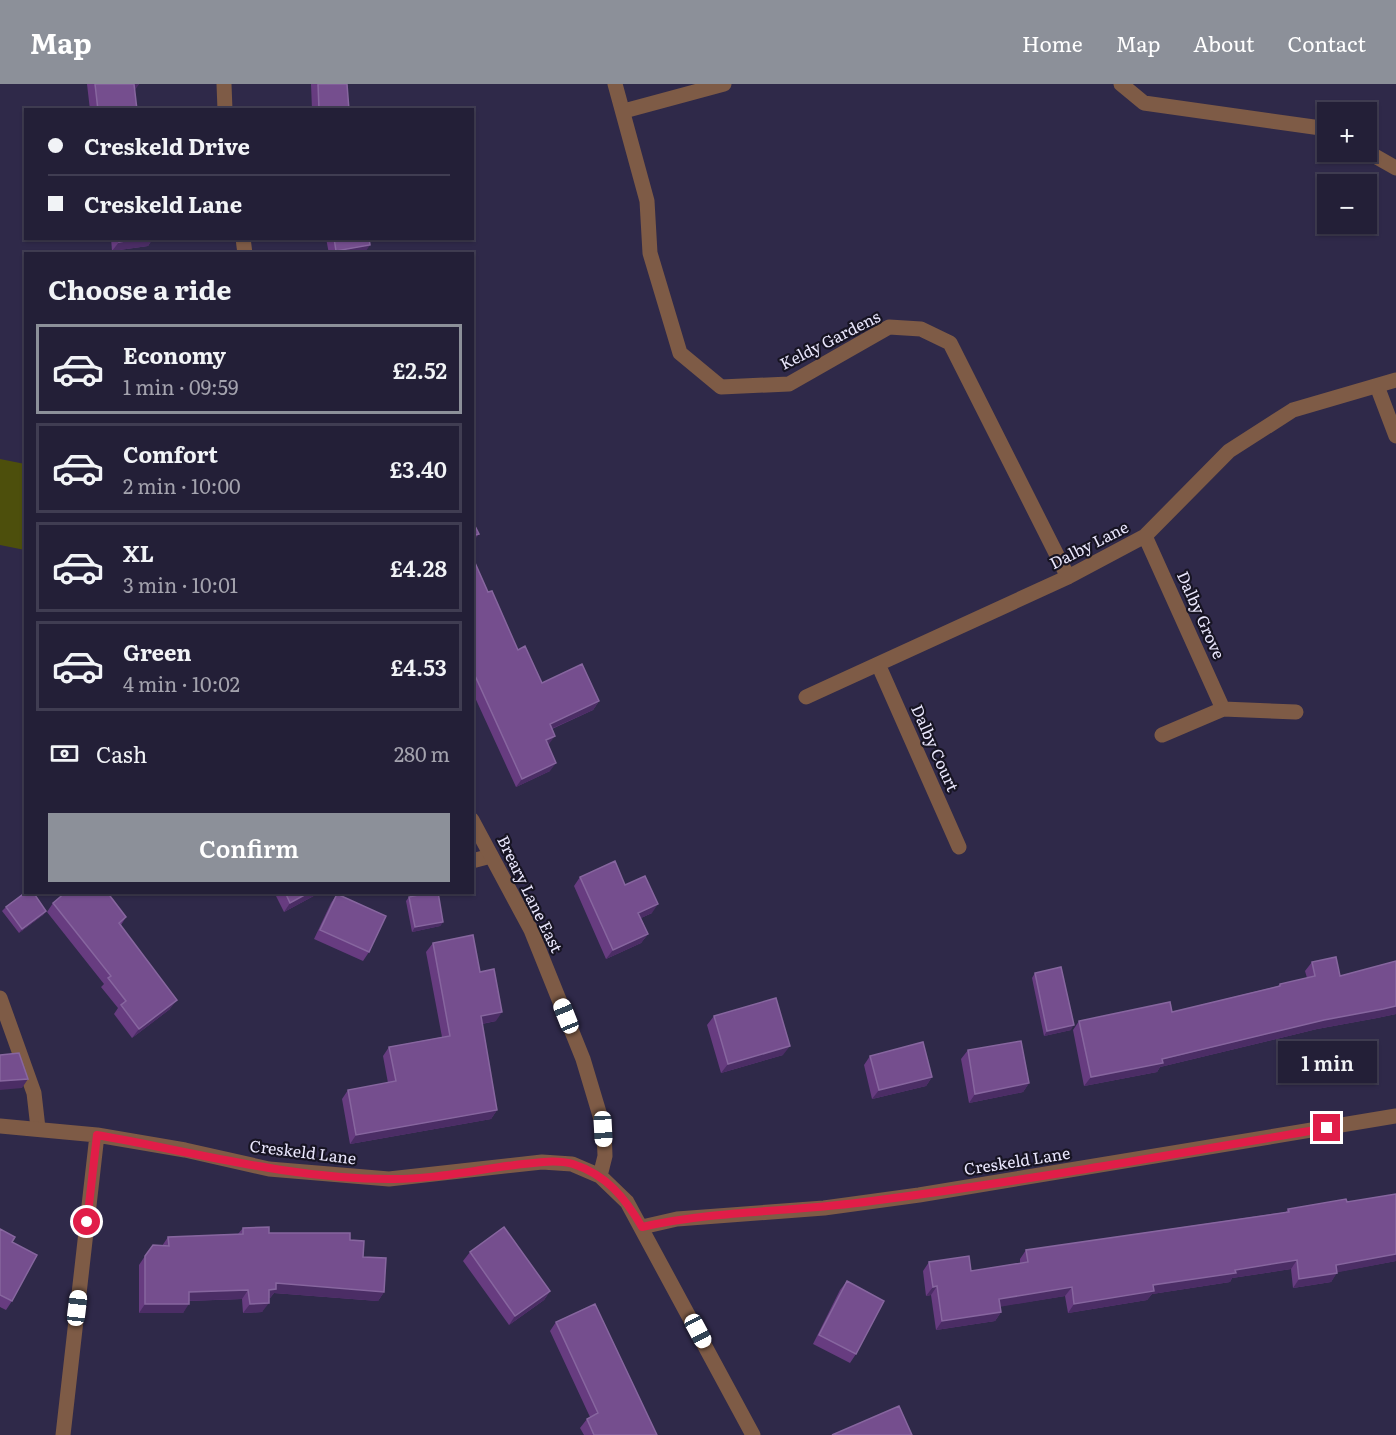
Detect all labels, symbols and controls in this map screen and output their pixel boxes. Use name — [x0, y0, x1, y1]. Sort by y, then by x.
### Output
text: Map — [30, 21, 92, 63]
text: Home — [1022, 27, 1083, 58]
text: Map — [1116, 27, 1160, 58]
text: About — [1193, 27, 1255, 58]
text: Contact — [1288, 27, 1366, 58]
map controls — [1317, 102, 1377, 234]
button: + — [1317, 102, 1377, 162]
text: Creskeld Drive — [84, 129, 250, 162]
button: − — [1317, 174, 1377, 234]
text: Creskeld Lane — [84, 187, 242, 220]
text: Choose a ride — [48, 268, 231, 308]
street label: Keldy Gardens — [775, 303, 884, 375]
text: Economy — [123, 338, 226, 371]
icon: car — [51, 342, 105, 396]
text: £2.52 — [392, 353, 447, 386]
text: 1 min · 09:59 — [123, 371, 238, 401]
text: Comfort — [123, 437, 218, 470]
icon: car — [51, 441, 105, 495]
text: £3.40 — [390, 452, 447, 485]
text: 2 min · 10:00 — [123, 470, 241, 500]
street label: Dalby Lane — [1045, 514, 1132, 574]
text: XL — [123, 536, 154, 569]
icon: car — [51, 540, 105, 594]
text: £4.28 — [390, 551, 447, 584]
street label: Dalby Grove — [1172, 567, 1232, 662]
text: 3 min · 10:01 — [123, 569, 238, 599]
text: Green — [123, 635, 192, 668]
icon: car — [51, 639, 105, 693]
text: £4.53 — [391, 650, 447, 683]
text: 4 min · 10:02 — [123, 668, 240, 698]
street label: Dalby Court — [906, 700, 966, 795]
icon: cash — [48, 737, 81, 770]
text: Cash — [96, 737, 147, 770]
text: 280 m — [394, 738, 450, 768]
button: Confirm — [48, 813, 450, 882]
street label: Breary Lane East — [492, 831, 570, 957]
car — [551, 996, 581, 1036]
callout: 1 min — [1278, 1041, 1376, 1083]
text: 1 min — [1301, 1047, 1354, 1077]
car — [593, 1111, 613, 1147]
route end — [1313, 1114, 1340, 1141]
street label: Creskeld Lane — [248, 1133, 358, 1169]
street label: Creskeld Lane — [962, 1140, 1072, 1180]
route start — [73, 1208, 100, 1235]
car — [66, 1289, 88, 1327]
car — [682, 1311, 714, 1351]

